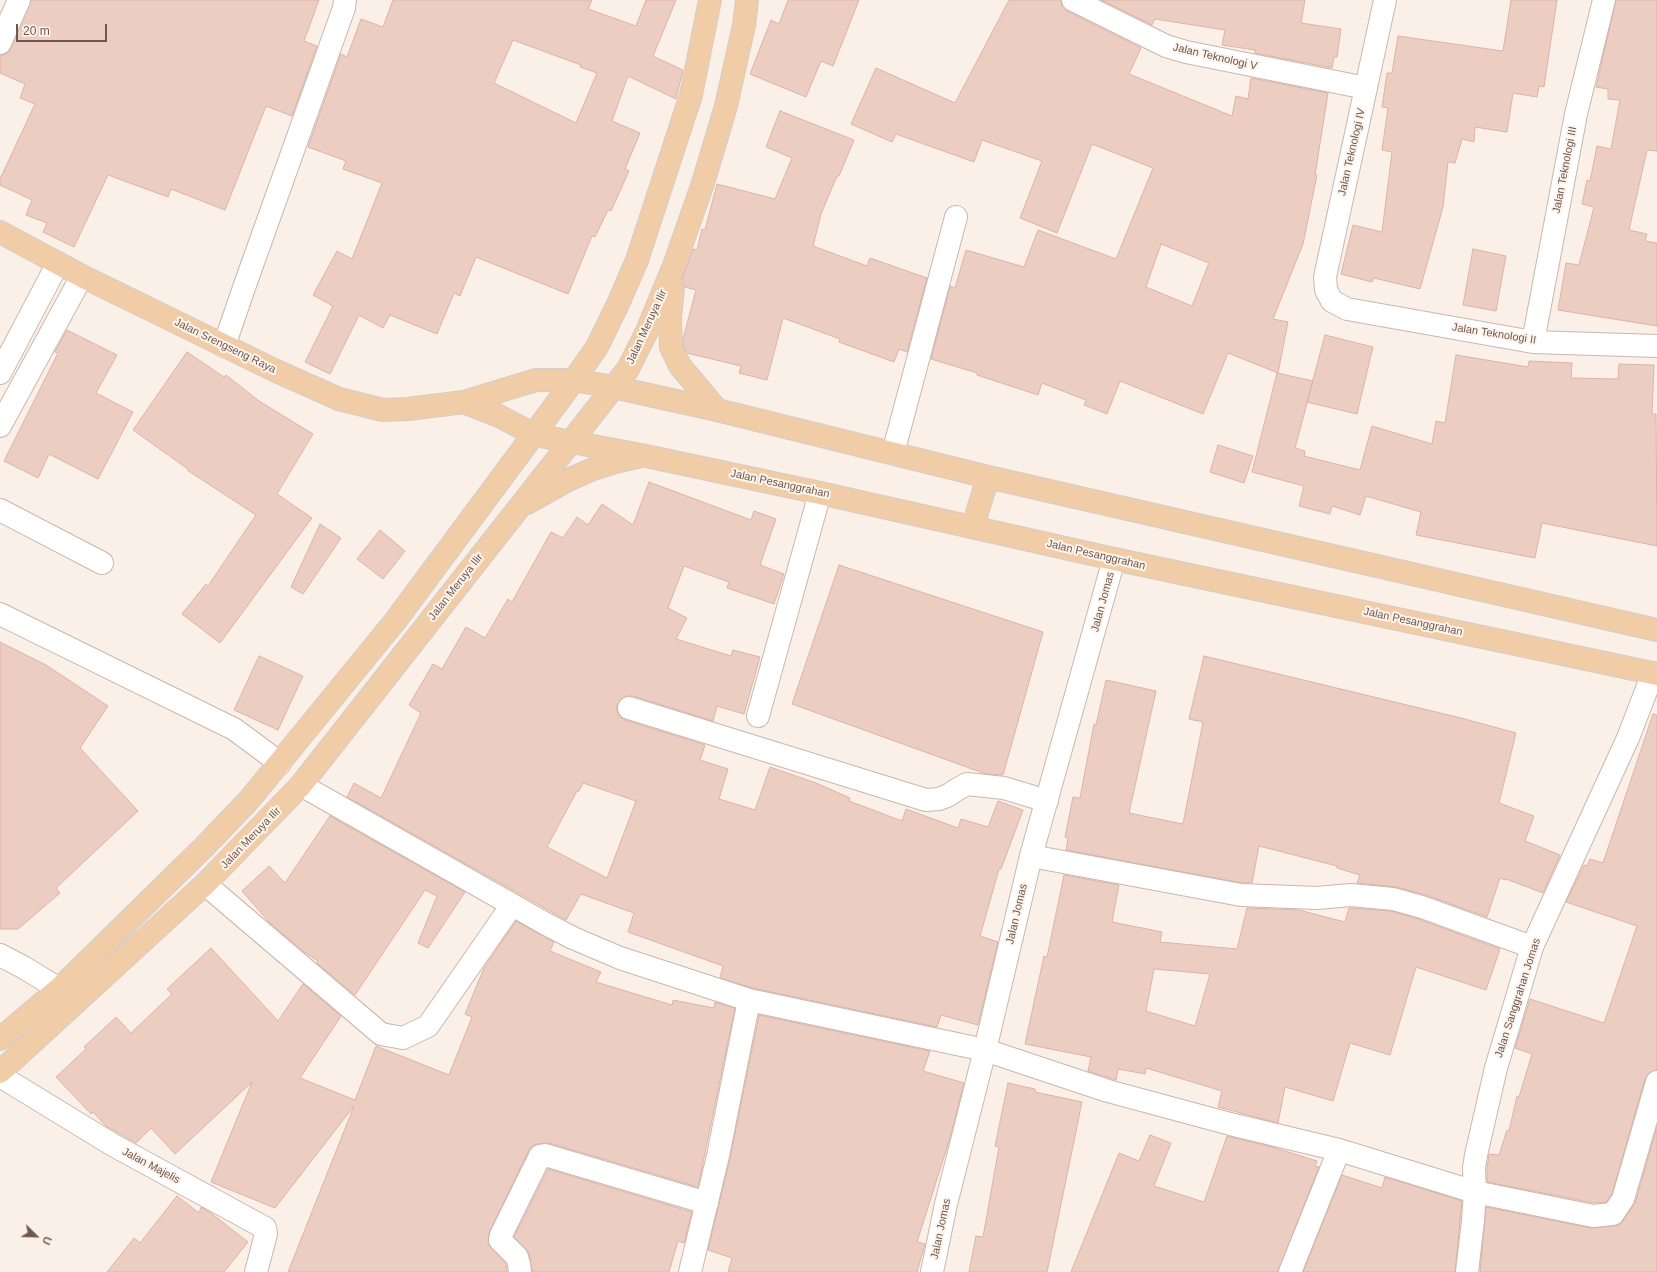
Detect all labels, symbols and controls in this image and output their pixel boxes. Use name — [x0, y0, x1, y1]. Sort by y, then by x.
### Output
scale bar — [18, 16, 109, 42]
text: 20 m — [23, 24, 50, 38]
street label: Jalan Teknologi V — [1172, 41, 1258, 73]
street label: Jalan Teknologi IV — [1336, 107, 1368, 197]
street label: Jalan Teknologi III — [1550, 126, 1580, 214]
street label: Jalan Meruya Ilir — [624, 288, 670, 366]
street label: Jalan Srengseng Raya — [172, 316, 278, 376]
street label: Jalan Teknologi II — [1451, 321, 1537, 347]
street label: Jalan Pesanggrahan — [729, 467, 831, 501]
street label: Jalan Pesanggrahan — [1045, 537, 1147, 573]
street label: Jalan Meruya Ilir — [426, 551, 486, 623]
street label: Jalan Jomas — [1089, 570, 1117, 634]
street label: Jalan Pesanggrahan — [1362, 605, 1464, 639]
street label: Jalan Meruya Ilir — [218, 804, 284, 872]
street label: Jalan Jomas — [1004, 882, 1030, 946]
street label: Jalan Sanggrahan Jomas — [1492, 937, 1544, 1059]
street label: Jalan Majelis — [120, 1145, 182, 1187]
street label: Jalan Jomas — [928, 1197, 954, 1261]
north arrow — [16, 1216, 56, 1256]
text: U — [40, 1235, 54, 1247]

